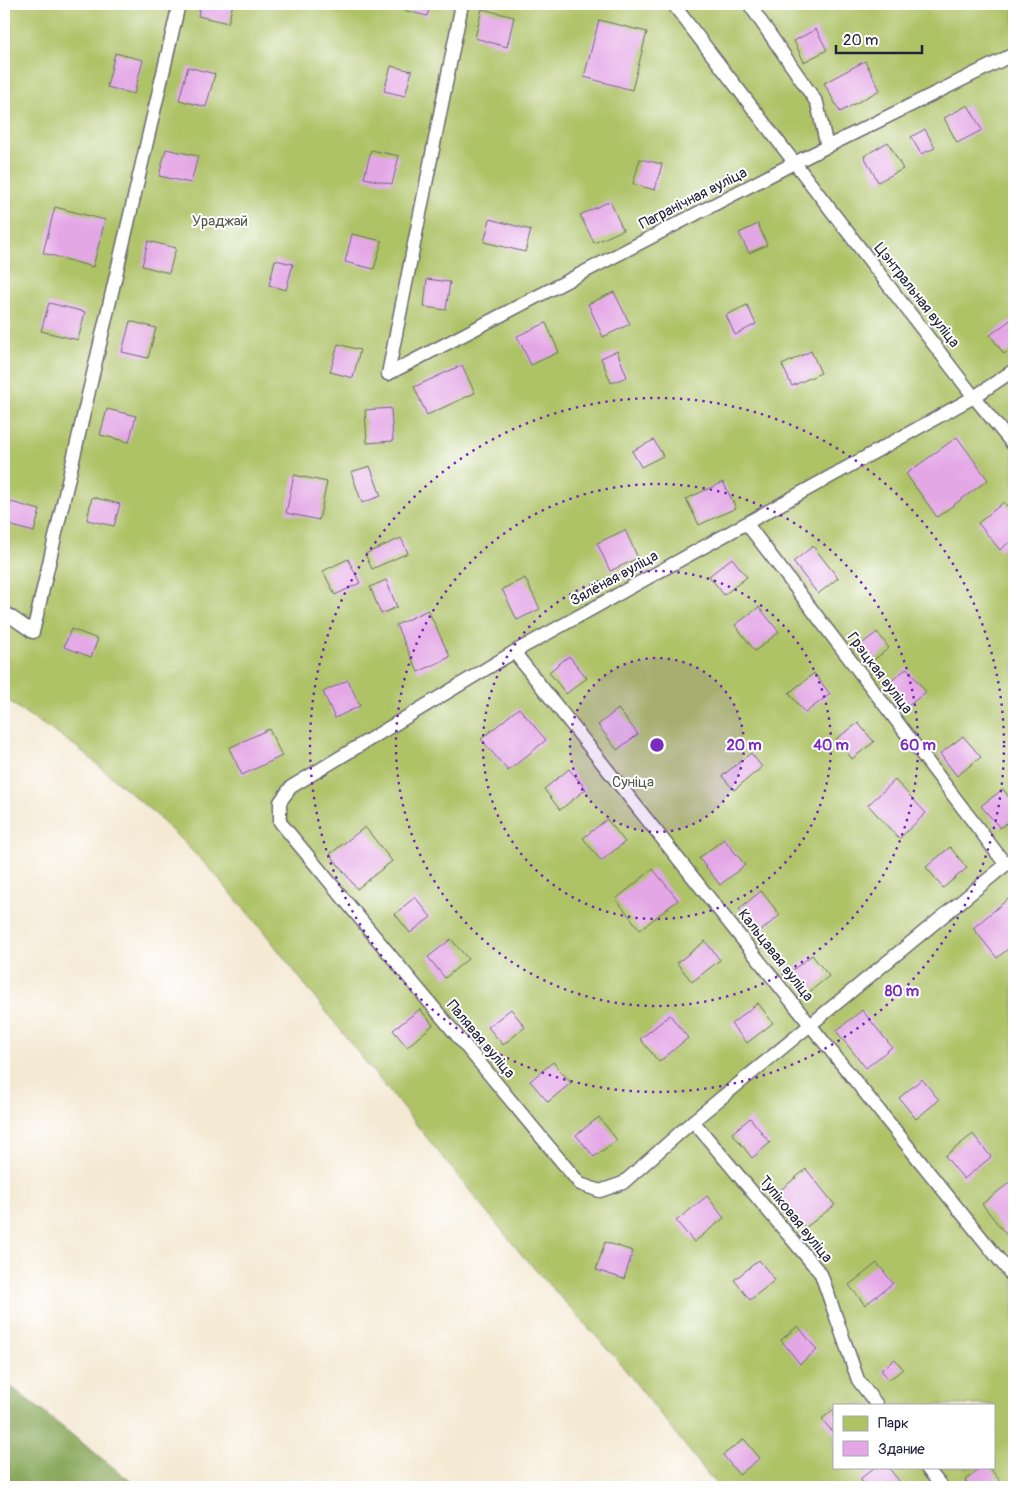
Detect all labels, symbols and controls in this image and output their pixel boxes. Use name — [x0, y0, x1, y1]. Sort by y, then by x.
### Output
scale bar — [836, 22, 922, 54]
text: 20 m — [843, 31, 878, 50]
street label: Пагранічная вуліца — [636, 163, 750, 234]
park label: Ураджай — [192, 212, 248, 231]
street label: Цэнтральная вуліца — [870, 239, 964, 352]
street label: Зялёная вуліца — [567, 546, 662, 610]
street label: Грэцкая вуліца — [843, 629, 917, 718]
centre of rings — [648, 736, 666, 754]
text: 20 m — [726, 736, 762, 755]
text: 40 m — [813, 736, 849, 755]
text: 60 m — [900, 736, 936, 755]
park label: Суніца — [612, 773, 654, 792]
street label: Кальцавая вуліца — [734, 905, 818, 1005]
text: 80 m — [885, 982, 919, 1001]
street label: Палявая вуліца — [442, 996, 519, 1082]
street label: Тупіковая вуліца — [755, 1172, 836, 1267]
legend — [833, 1404, 996, 1468]
text: Парк — [878, 1414, 909, 1433]
text: Здание — [878, 1440, 925, 1459]

